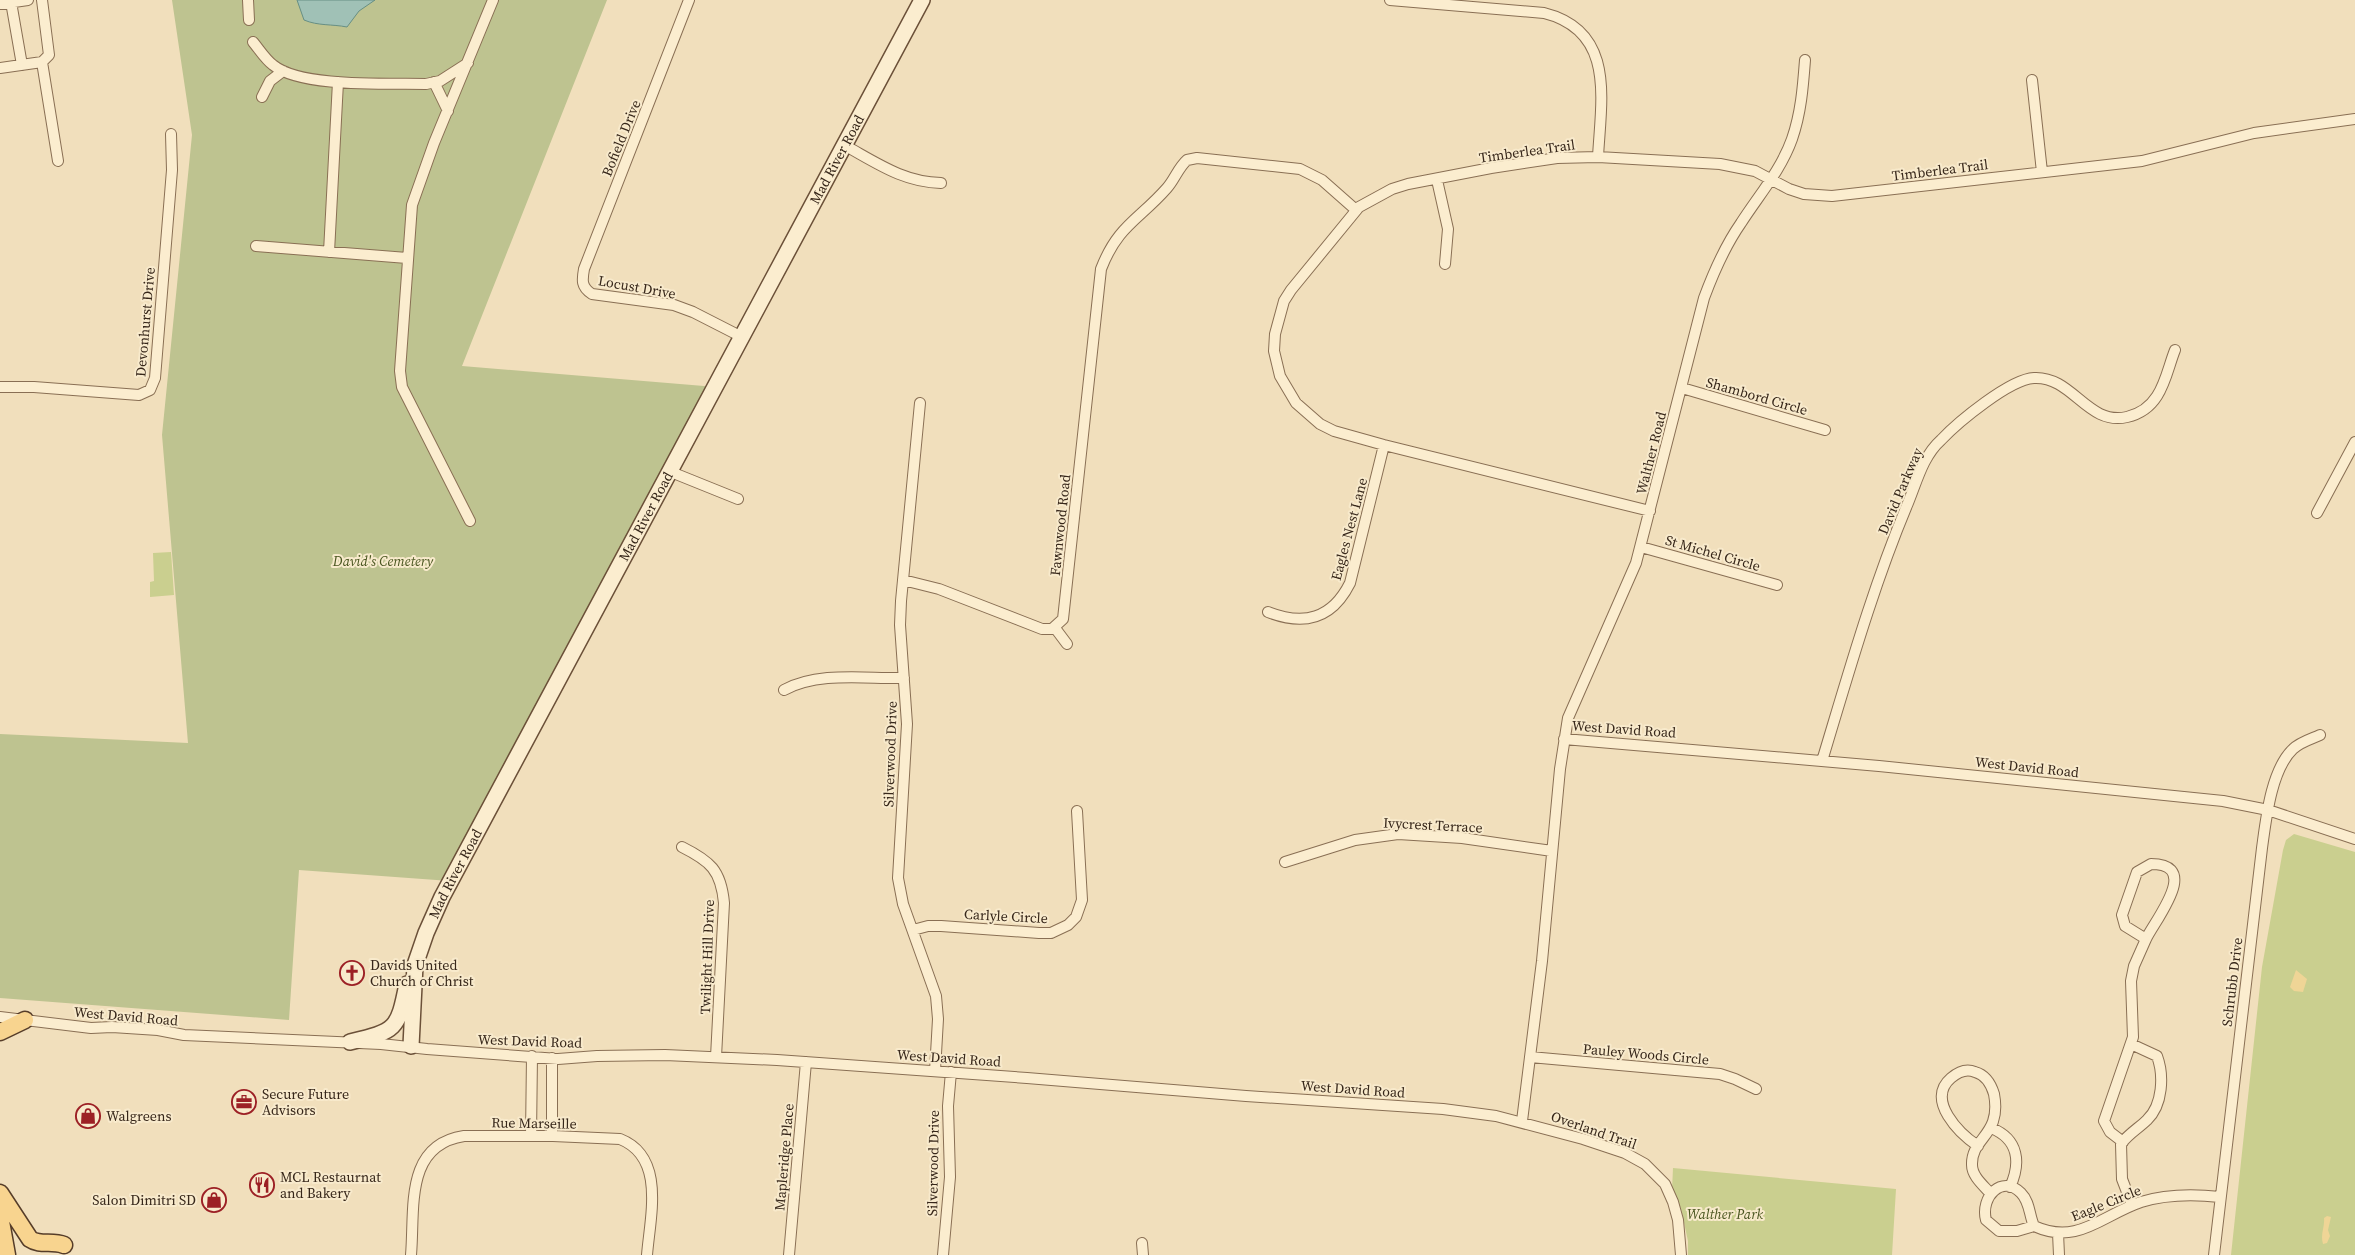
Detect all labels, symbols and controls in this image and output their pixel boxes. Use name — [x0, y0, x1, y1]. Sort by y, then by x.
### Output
street label: Bofield Drive — [597, 97, 645, 179]
street label: Mad River Road — [805, 111, 869, 208]
street label: Timberlea Trail — [1478, 134, 1576, 168]
street label: Timberlea Trail — [1891, 154, 1989, 186]
street label: Devonhurst Drive — [130, 266, 160, 378]
street label: Locust Drive — [597, 270, 677, 304]
street label: Shambord Circle — [1704, 372, 1810, 420]
street label: Walther Road — [1631, 409, 1671, 497]
street label: David Parkway — [1873, 444, 1928, 538]
street label: Mad River Road — [614, 468, 678, 565]
street label: Fawnwood Road — [1045, 473, 1075, 577]
street label: Eagles Nest Lane — [1326, 476, 1372, 582]
street label: St Michel Circle — [1663, 530, 1763, 576]
park label: David's Cemetery — [332, 551, 434, 571]
street label: Silverwood Drive — [878, 701, 902, 807]
street label: West David Road — [1571, 715, 1677, 743]
street label: West David Road — [1974, 752, 2080, 782]
street label: Ivycrest Terrace — [1383, 812, 1483, 838]
street label: Mad River Road — [424, 825, 487, 922]
street label: Twilight Hill Drive — [695, 899, 719, 1015]
street label: Carlyle Circle — [964, 904, 1048, 928]
street label: Schrubb Drive — [2217, 936, 2247, 1028]
place label: Davids United Church of Christ — [370, 955, 474, 991]
church icon: Davids United Church of Christ — [339, 960, 365, 986]
street label: West David Road — [73, 1001, 179, 1031]
street label: West David Road — [477, 1029, 583, 1053]
street label: Pauley Woods Circle — [1582, 1039, 1710, 1069]
street label: West David Road — [896, 1044, 1002, 1072]
street label: West David Road — [1300, 1075, 1406, 1103]
place label: Secure Future Advisors — [262, 1084, 349, 1120]
office icon: Secure Future Advisors — [231, 1089, 257, 1115]
shop icon: Walgreens — [75, 1103, 101, 1129]
street label: Mapleridge Place — [769, 1103, 799, 1211]
place label: Walgreens — [106, 1106, 172, 1126]
street label: Overland Trail — [1548, 1106, 1640, 1154]
street label: Silverwood Drive — [922, 1110, 944, 1216]
street label: Rue Marseille — [491, 1112, 577, 1134]
place label: MCL Restaurnat and Bakery — [280, 1167, 381, 1203]
restaurant icon: MCL Restaurnat and Bakery — [249, 1172, 275, 1198]
street label: Eagle Circle — [2068, 1180, 2144, 1226]
shop icon: Salon Dimitri SD — [201, 1187, 227, 1213]
place label: Salon Dimitri SD — [92, 1190, 196, 1210]
park label: Walther Park — [1687, 1204, 1763, 1224]

